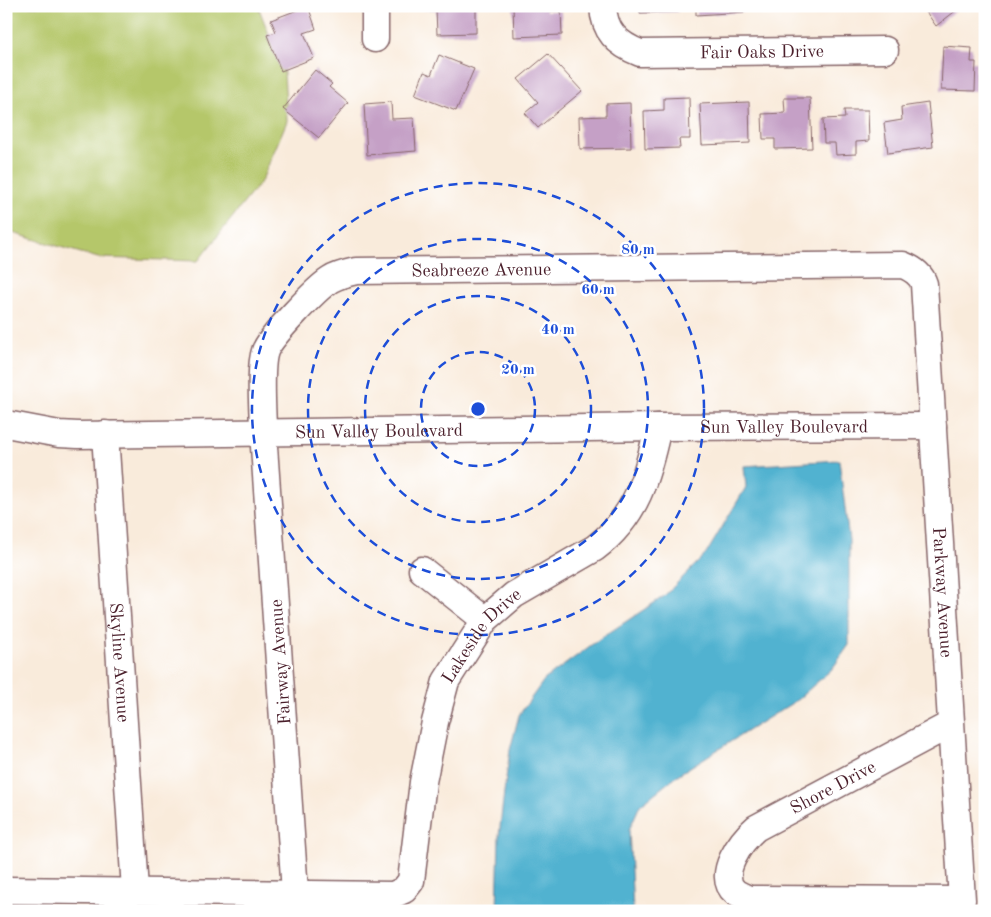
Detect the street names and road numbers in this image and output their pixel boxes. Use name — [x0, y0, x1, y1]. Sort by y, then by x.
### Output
street label: Fair Oaks Drive — [700, 43, 824, 62]
street label: Seabreeze Avenue — [411, 261, 551, 280]
street label: Sun Valley Boulevard — [700, 418, 868, 437]
street label: Sun Valley Boulevard — [295, 422, 463, 442]
street label: Parkway Avenue — [929, 526, 955, 658]
street label: Lakeside Drive — [439, 585, 524, 687]
street label: Fairway Avenue — [268, 599, 294, 725]
street label: Skyline Avenue — [106, 602, 132, 723]
street label: Shore Drive — [788, 758, 879, 818]

